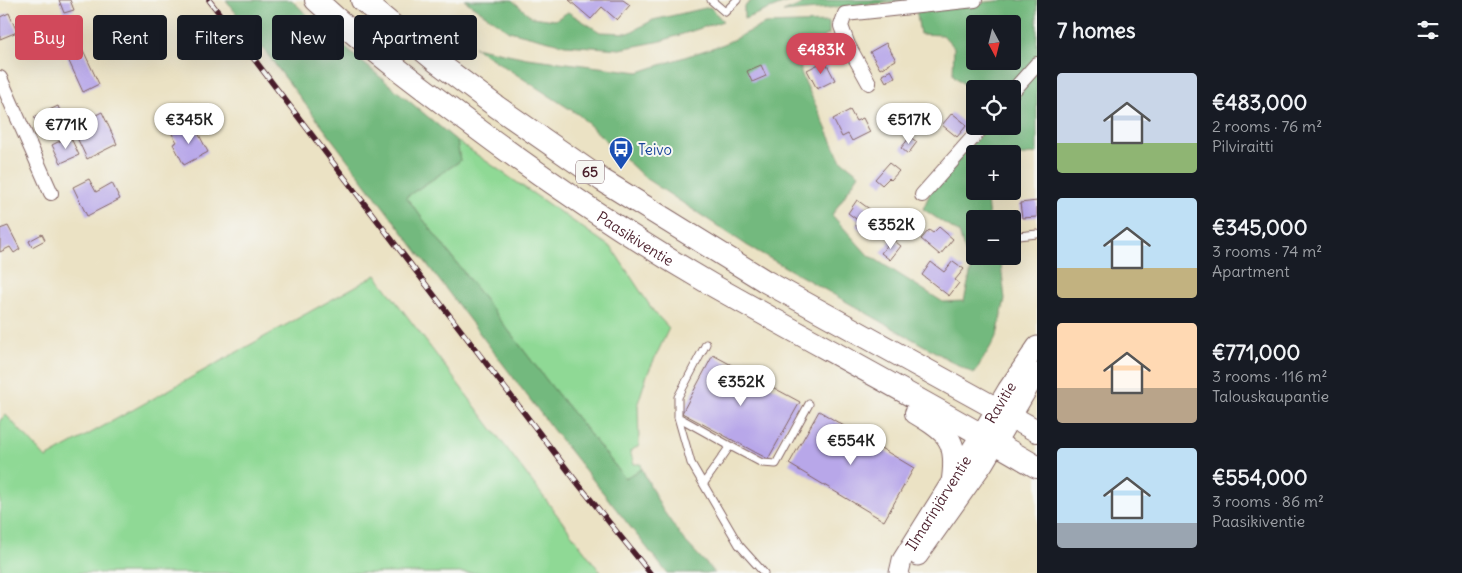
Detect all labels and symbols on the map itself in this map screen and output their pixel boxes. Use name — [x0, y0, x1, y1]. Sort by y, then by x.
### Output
north arrow — [966, 15, 1021, 70]
pin: €483K — [786, 32, 856, 75]
pin: €345K — [154, 102, 224, 145]
pin: €517K — [874, 102, 944, 145]
pin: €771K — [31, 108, 101, 150]
bus stop icon: Teivo — [608, 136, 634, 170]
place label: Teivo — [638, 140, 672, 159]
road number: 65 — [576, 160, 604, 183]
street label: Paasikiventie — [594, 207, 678, 270]
pin: €352K — [856, 208, 926, 250]
pin: €352K — [706, 364, 776, 407]
street label: Ravitie — [980, 378, 1020, 427]
pin: €554K — [816, 424, 886, 466]
street label: Ilmarinjärventie — [901, 452, 975, 554]

